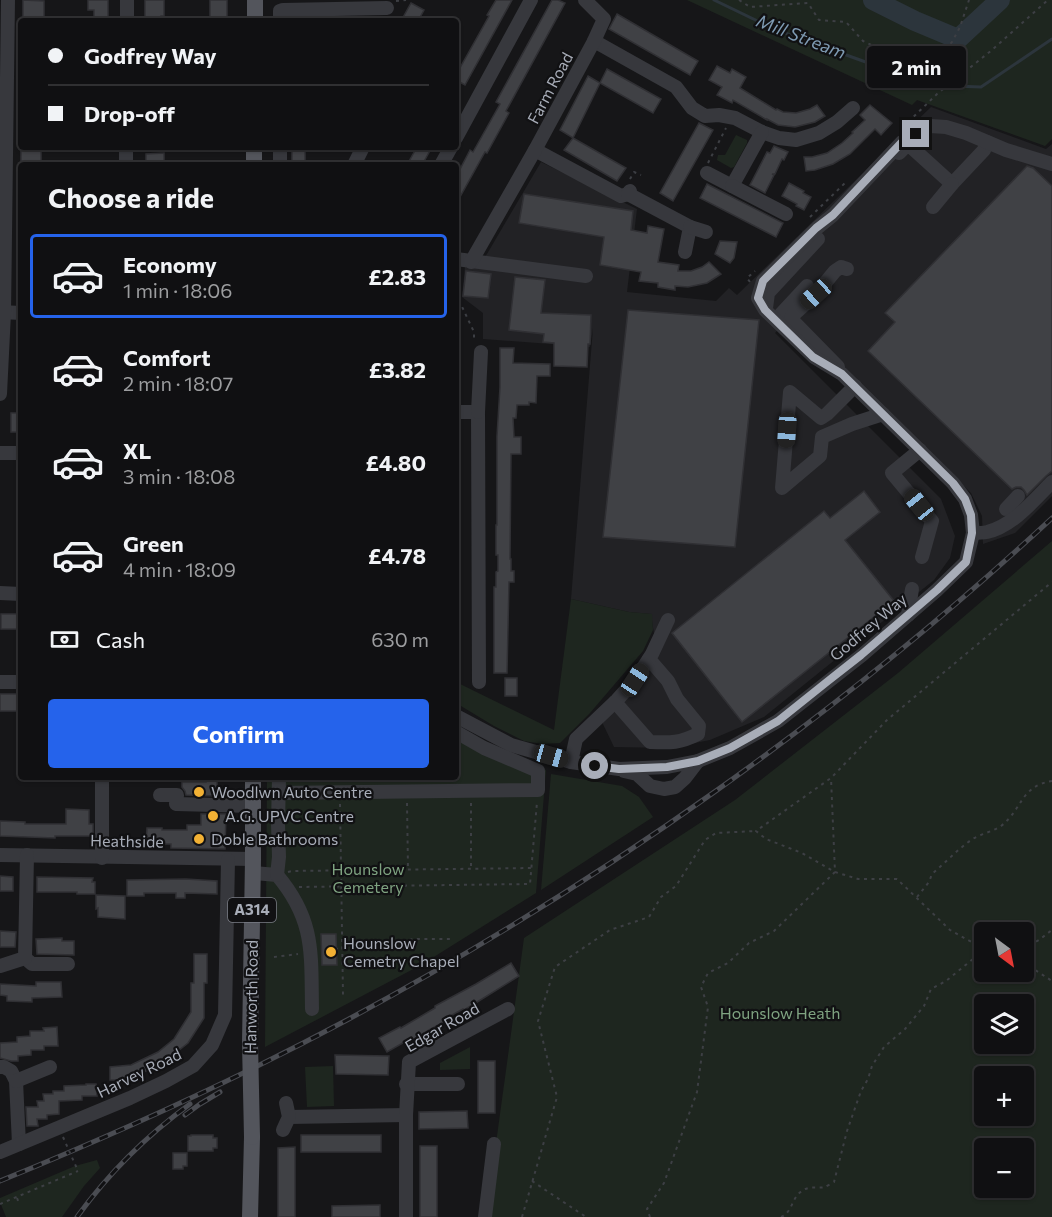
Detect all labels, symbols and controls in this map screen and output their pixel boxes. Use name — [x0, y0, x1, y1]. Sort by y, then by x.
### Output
water label: Mill Stream — [754, 9, 849, 63]
text: Godfrey Way — [84, 42, 217, 69]
callout: 2 min — [866, 47, 966, 89]
street label: Farm Road — [523, 49, 576, 127]
text: 2 min — [892, 55, 941, 79]
text: Drop-off — [84, 100, 175, 127]
route end — [902, 120, 929, 147]
text: Choose a ride — [48, 181, 214, 214]
icon: car — [51, 249, 105, 303]
text: Economy — [123, 251, 217, 278]
text: £2.83 — [368, 263, 426, 290]
car — [797, 275, 835, 313]
text: 1 min · 18:06 — [123, 278, 232, 302]
icon: car — [51, 342, 105, 396]
text: Comfort — [123, 344, 211, 371]
text: £3.82 — [369, 356, 426, 383]
text: 2 min · 18:07 — [123, 371, 233, 395]
car — [777, 411, 797, 449]
icon: car — [51, 435, 105, 489]
text: XL — [123, 437, 151, 464]
text: £4.80 — [366, 449, 426, 476]
text: 3 min · 18:08 — [123, 464, 235, 488]
car — [901, 485, 937, 525]
icon: car — [51, 528, 105, 582]
text: Green — [123, 530, 184, 557]
text: £4.78 — [368, 542, 426, 569]
text: 4 min · 18:09 — [123, 557, 236, 581]
street label: Godfrey Way — [825, 589, 910, 664]
icon: cash — [48, 623, 81, 656]
text: Cash — [96, 626, 145, 653]
text: 630 m — [371, 627, 429, 651]
car — [618, 660, 652, 700]
button: Confirm — [48, 699, 429, 768]
car — [531, 742, 571, 770]
route start — [581, 752, 608, 779]
place label: Woodlwn Auto Centre — [211, 782, 372, 801]
marker: Woodlwn Auto Centre — [192, 785, 206, 799]
place label: A.G. UPVC Centre — [225, 806, 354, 825]
marker: A.G. UPVC Centre — [206, 809, 220, 823]
place label: Doble Bathrooms — [211, 829, 338, 848]
street label: Heathside — [90, 830, 164, 851]
marker: Doble Bathrooms — [192, 832, 206, 846]
park label: Hounslow Cemetery — [331, 859, 405, 896]
road number: A314 — [228, 898, 276, 922]
north arrow — [974, 922, 1034, 982]
map controls — [974, 922, 1034, 1198]
place label: Hounslow Cemetry Chapel — [343, 933, 459, 970]
street label: Hanworth Road — [240, 940, 261, 1054]
marker: Hounslow Cemetry Chapel — [324, 945, 338, 959]
button: layers — [974, 994, 1034, 1054]
street label: Edgar Road — [401, 998, 482, 1055]
park label: Hounslow Heath — [720, 1003, 840, 1022]
street label: Harvey Road — [93, 1044, 184, 1101]
button: + — [974, 1066, 1034, 1126]
button: − — [974, 1138, 1034, 1198]

